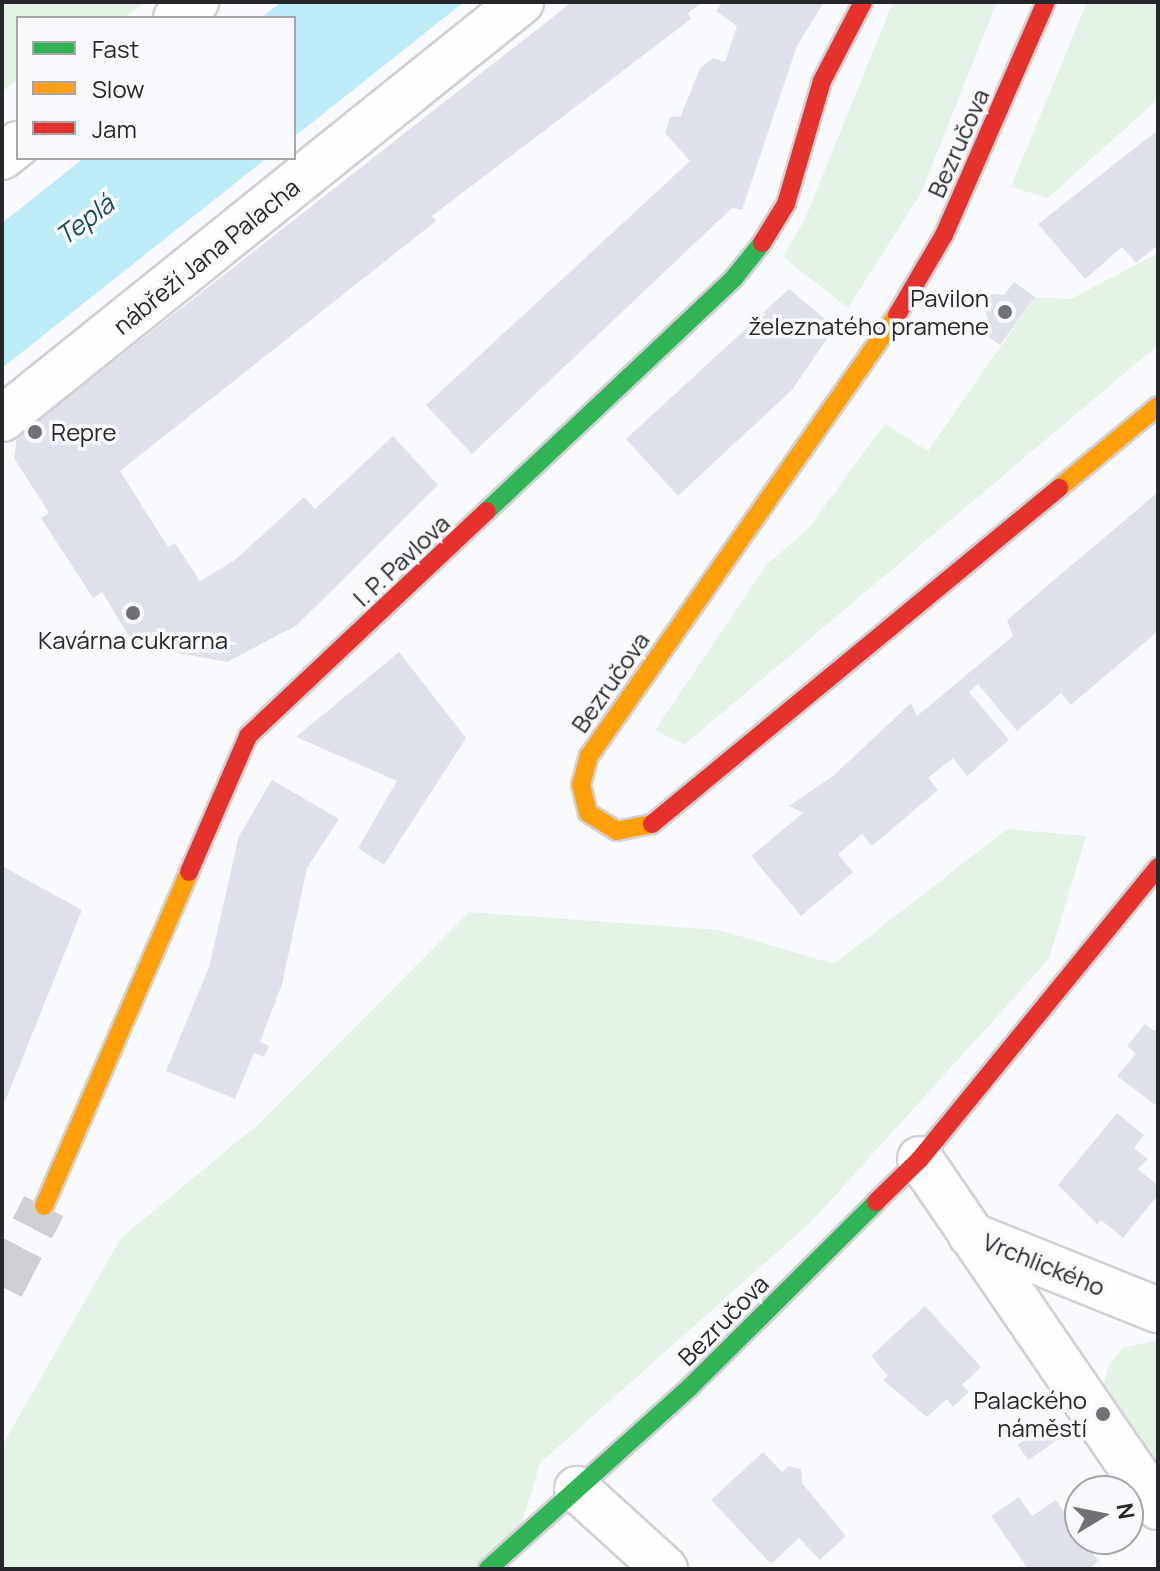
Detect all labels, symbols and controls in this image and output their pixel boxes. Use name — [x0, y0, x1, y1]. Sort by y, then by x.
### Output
legend — [16, 16, 296, 160]
text: Fast — [92, 32, 139, 65]
text: Slow — [92, 72, 145, 105]
street label: Bezručova — [921, 84, 995, 202]
text: Jam — [92, 112, 137, 145]
street label: nábřeží Jana Palacha — [107, 172, 305, 340]
water label: Teplá — [50, 188, 120, 252]
place label: Pavilon železnatého pramene — [749, 284, 989, 340]
marker: Pavilon železnatého pramene — [996, 303, 1014, 321]
place label: Repre — [51, 418, 116, 446]
marker: Repre — [26, 423, 44, 441]
street label: I. P. Pavlova — [347, 508, 455, 612]
marker: Kavárna cukrarna — [124, 604, 142, 622]
place label: Kavárna cukrarna — [38, 626, 228, 654]
street label: Bezručova — [565, 626, 655, 738]
street label: Vrchlického — [979, 1227, 1109, 1301]
street label: Bezručova — [672, 1269, 774, 1371]
place label: Palackého náměstí — [974, 1386, 1087, 1442]
marker: Palackého náměstí — [1094, 1405, 1112, 1423]
north arrow — [1064, 1475, 1144, 1555]
text: N — [1110, 1501, 1142, 1522]

